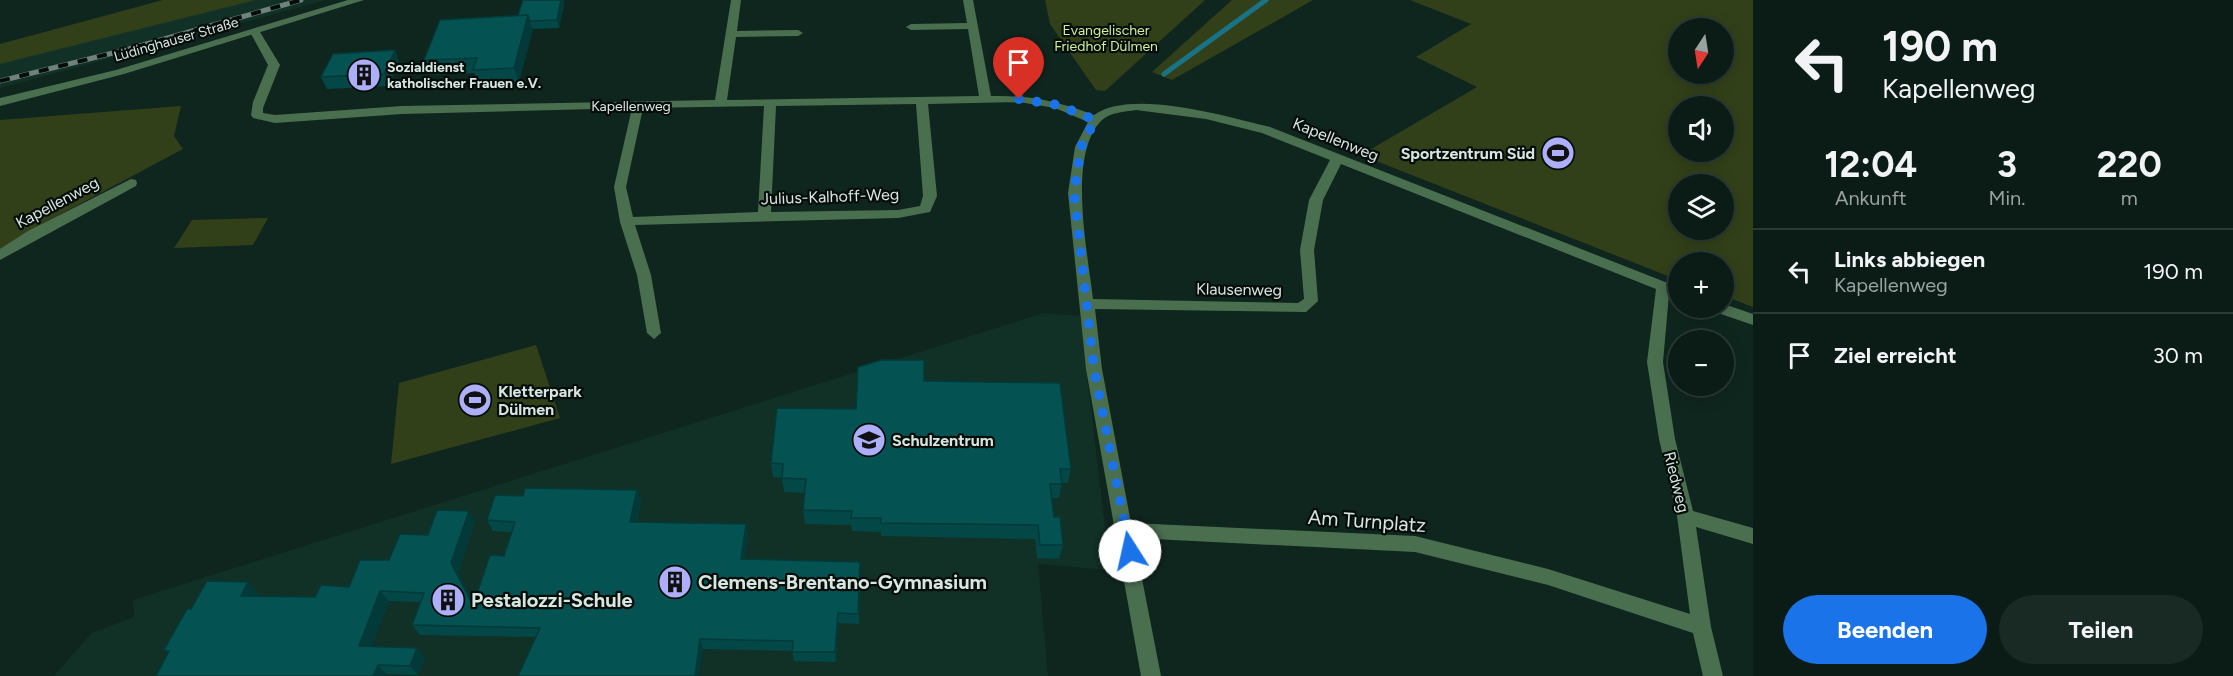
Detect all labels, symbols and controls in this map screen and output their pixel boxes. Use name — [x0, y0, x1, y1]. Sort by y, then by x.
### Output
street label: Lüdinghauser Straße — [112, 13, 241, 65]
north arrow — [1668, 18, 1734, 84]
map controls — [1668, 18, 1734, 396]
text: 190 m — [1882, 21, 1998, 72]
park label: Evangelischer Friedhof Dülmen — [1054, 22, 1158, 55]
icon: left — [1783, 24, 1861, 102]
pin — [993, 37, 1044, 99]
icon: arrive — [1002, 46, 1035, 79]
building icon: Sozialdienst katholischer Frauen e.V. — [346, 57, 382, 93]
place label: Sozialdienst katholischer Frauen e.V. — [387, 59, 541, 92]
text: Kapellenweg — [1882, 72, 2036, 105]
button: sound — [1668, 96, 1734, 162]
street label: Kapellenweg — [591, 98, 671, 115]
street label: Kapellenweg — [1290, 114, 1382, 165]
sports icon: Sportzentrum Süd — [1540, 135, 1576, 171]
text: 12:04 — [1824, 143, 1917, 186]
text: 3 — [1997, 143, 2017, 186]
text: 220 — [2097, 143, 2162, 186]
place label: Sportzentrum Süd — [1401, 144, 1535, 163]
street label: Kapellenweg — [13, 173, 102, 232]
button: layers — [1668, 174, 1734, 240]
street label: Julius-Kalhoff-Weg — [761, 185, 899, 208]
text: Ankunft — [1835, 186, 1907, 210]
text: Min. — [1989, 186, 2025, 210]
text: m — [2121, 186, 2138, 210]
text: Links abbiegen — [1834, 246, 1985, 273]
button: + — [1668, 252, 1734, 318]
icon: left — [1783, 255, 1816, 288]
text: 190 m — [2143, 258, 2203, 285]
text: Kapellenweg — [1834, 273, 1948, 297]
street label: Klausenweg — [1196, 279, 1282, 300]
button: − — [1668, 330, 1734, 396]
icon: arrive — [1783, 339, 1816, 372]
text: Ziel erreicht — [1834, 342, 1957, 369]
text: 30 m — [2153, 342, 2203, 369]
sports icon: Kletterpark Dülmen — [457, 382, 493, 418]
place label: Kletterpark Dülmen — [498, 382, 582, 419]
school or university icon: Schulzentrum — [851, 422, 887, 458]
place label: Schulzentrum — [892, 431, 994, 450]
street label: Riedweg — [1660, 450, 1693, 515]
street label: Am Turnplatz — [1307, 505, 1427, 537]
position arrow — [1098, 519, 1162, 583]
building icon: Clemens-Brentano-Gymnasium — [657, 564, 693, 600]
place label: Clemens-Brentano-Gymnasium — [698, 570, 987, 594]
building icon: Pestalozzi-Schule — [430, 582, 466, 618]
place label: Pestalozzi-Schule — [471, 588, 633, 612]
button: Beenden — [1783, 595, 1987, 664]
button: Teilen — [1999, 595, 2203, 664]

